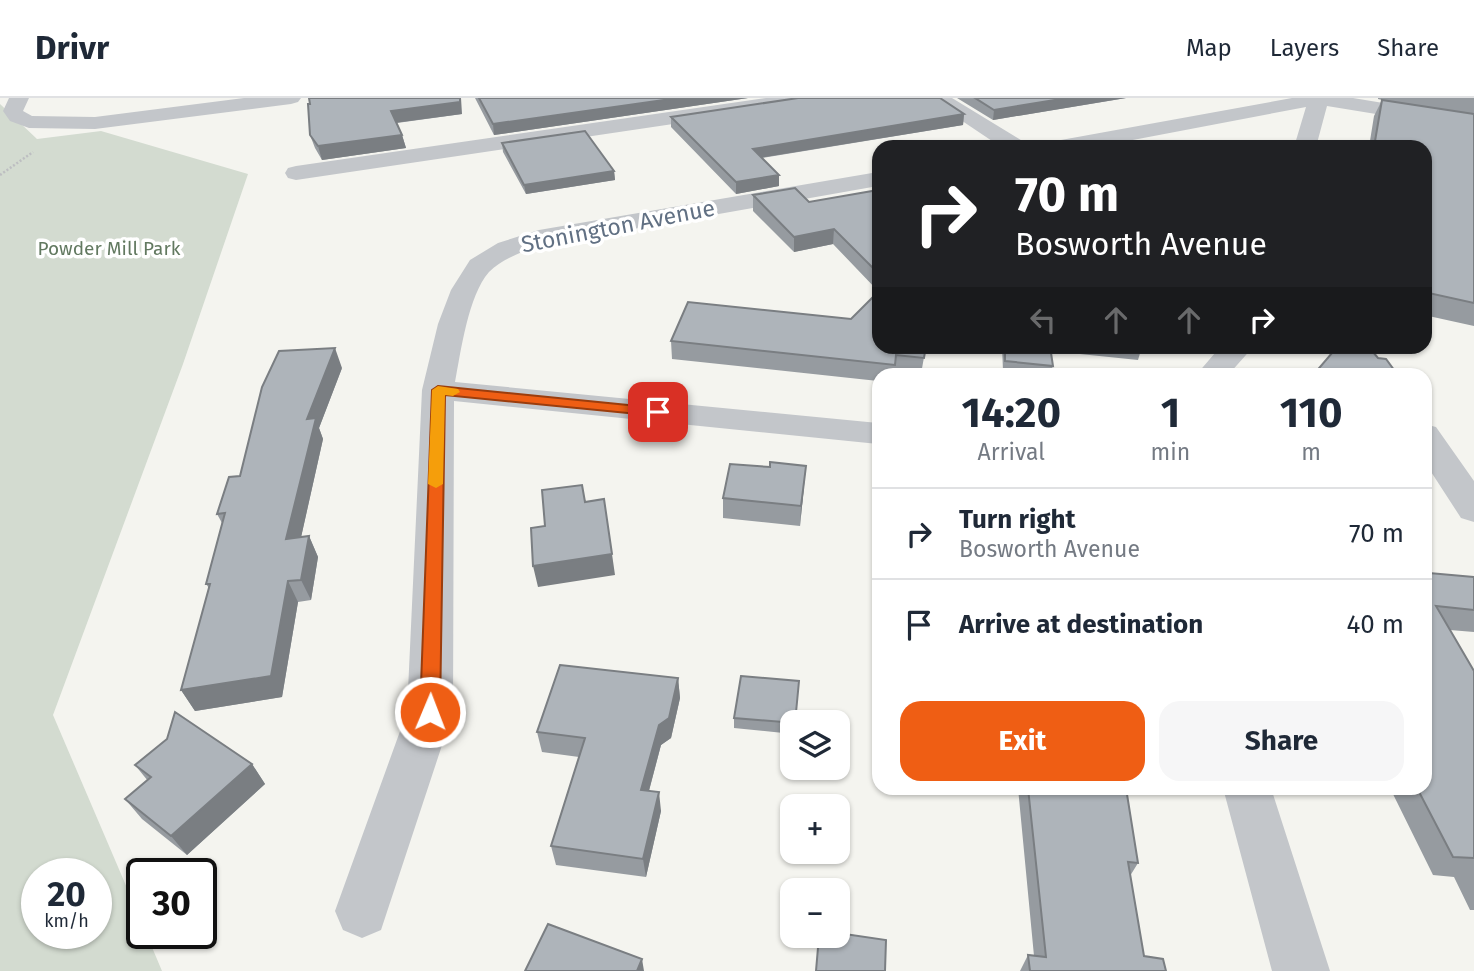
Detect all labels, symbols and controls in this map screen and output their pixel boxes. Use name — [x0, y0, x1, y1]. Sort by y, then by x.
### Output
text: Drivr — [35, 28, 109, 68]
text: Map — [1186, 34, 1232, 62]
text: Layers — [1270, 34, 1339, 62]
text: Share — [1377, 34, 1439, 62]
text: 70 m — [1015, 165, 1119, 224]
icon: right — [900, 168, 991, 259]
street label: Stonington Avenue — [519, 193, 717, 259]
text: Bosworth Avenue — [1015, 225, 1267, 263]
park label: Powder Mill Park — [38, 237, 181, 260]
icon: left — [1024, 301, 1062, 339]
icon: ahead — [1097, 301, 1135, 339]
icon: ahead — [1170, 301, 1208, 339]
icon: right — [1243, 301, 1281, 339]
pin — [628, 382, 688, 442]
text: 14:20 — [961, 388, 1061, 438]
text: 1 — [1161, 388, 1180, 438]
text: 110 — [1280, 388, 1342, 438]
icon: arrive — [639, 393, 677, 431]
text: Arrival — [978, 438, 1045, 466]
text: min — [1151, 438, 1190, 466]
text: m — [1301, 438, 1321, 466]
text: Turn right — [959, 504, 1076, 535]
icon: right — [900, 515, 938, 553]
text: 70 m — [1349, 518, 1404, 549]
text: Bosworth Avenue — [959, 535, 1140, 563]
icon: arrive — [900, 606, 938, 644]
text: Arrive at destination — [959, 609, 1203, 640]
text: 40 m — [1346, 609, 1404, 640]
position arrow — [393, 675, 467, 749]
button: Exit — [900, 701, 1145, 781]
button: Share — [1159, 701, 1404, 781]
map controls — [780, 710, 850, 948]
button: layers — [780, 710, 850, 780]
button: + — [780, 794, 850, 864]
speed limit sign: 30 — [126, 858, 217, 949]
text: 20 — [47, 873, 86, 915]
button: − — [780, 878, 850, 948]
text: km/h — [44, 910, 89, 932]

